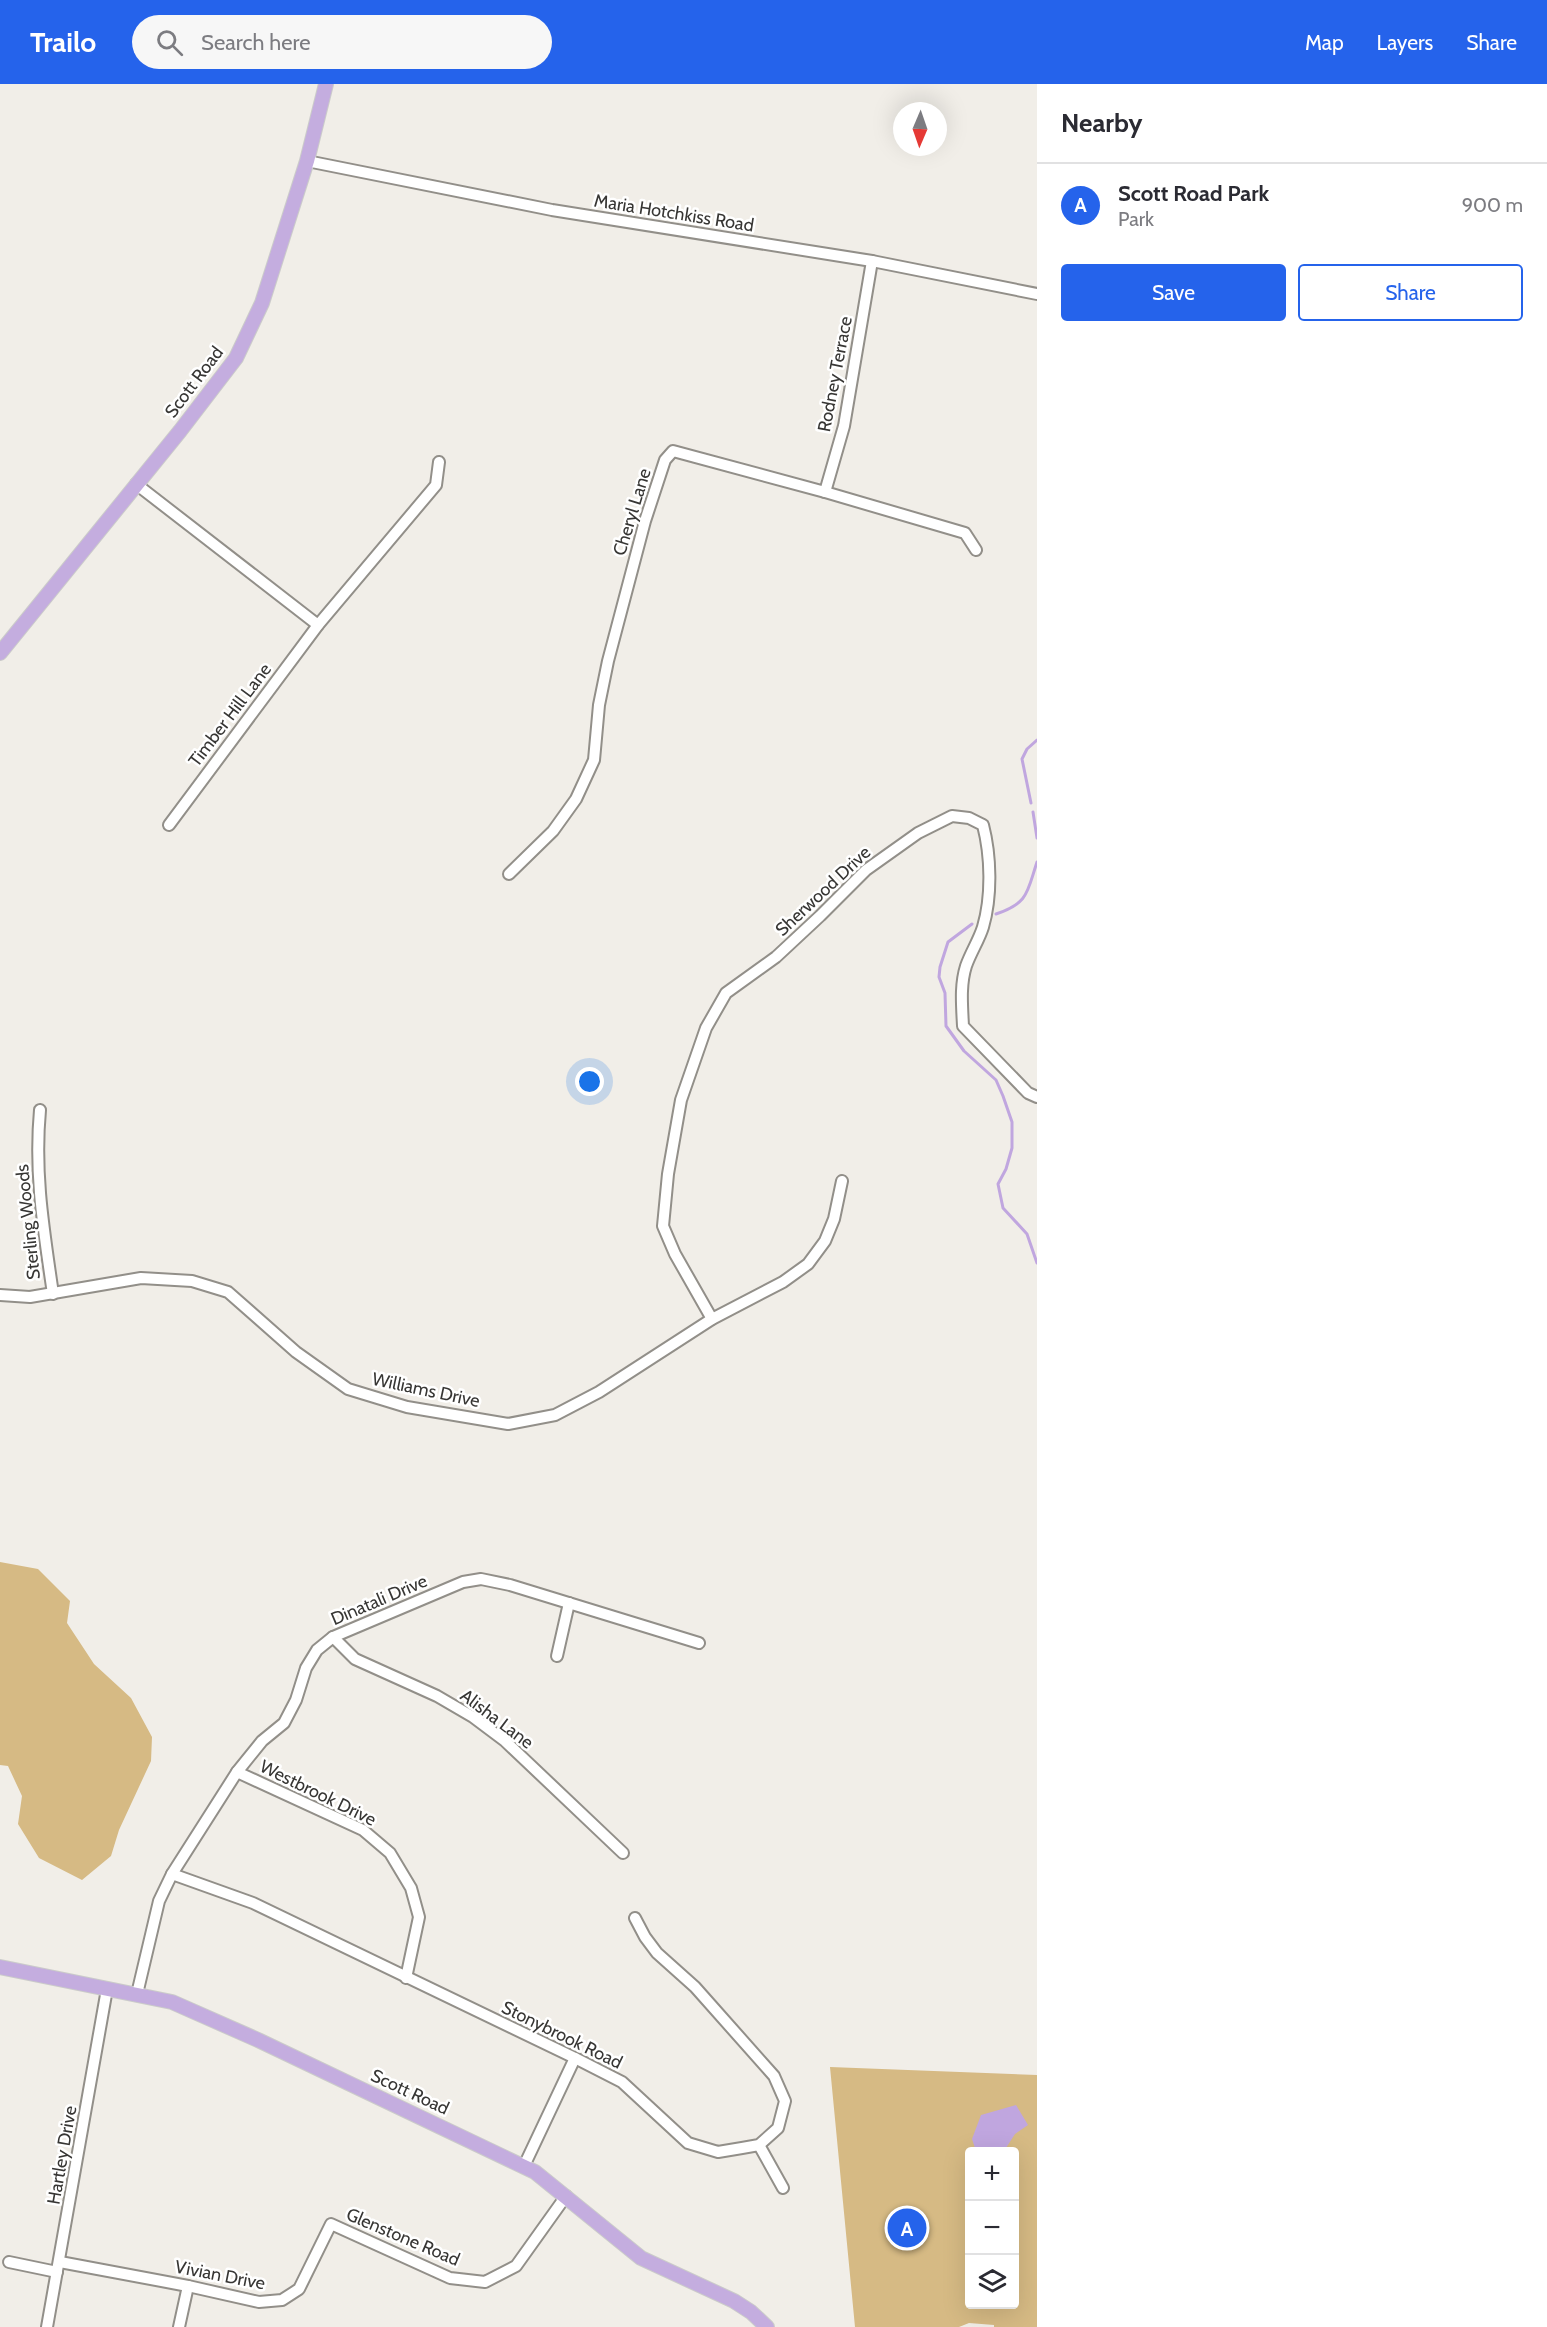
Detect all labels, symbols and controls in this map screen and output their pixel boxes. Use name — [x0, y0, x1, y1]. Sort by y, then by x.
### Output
search box — [132, 15, 552, 69]
text: Trailo — [30, 25, 96, 59]
icon: search — [153, 26, 186, 59]
text: Search here — [201, 29, 310, 56]
text: Map — [1305, 30, 1344, 55]
text: Layers — [1377, 30, 1433, 55]
text: Share — [1466, 30, 1517, 55]
north arrow — [893, 102, 947, 156]
text: Nearby — [1061, 107, 1142, 139]
text: Scott Road Park — [1118, 180, 1269, 207]
street label: Maria Hotchkiss Road — [593, 190, 755, 236]
text: A — [1074, 193, 1087, 217]
text: 900 m — [1462, 193, 1523, 217]
text: Park — [1118, 207, 1154, 231]
button: Save — [1061, 264, 1286, 321]
button: Share — [1298, 264, 1523, 321]
street label: Rodney Terrace — [813, 314, 857, 434]
street label: Scott Road — [160, 342, 228, 422]
street label: Cheryl Lane — [608, 466, 656, 558]
street label: Timber Hill Lane — [184, 659, 276, 771]
street label: Sherwood Drive — [771, 841, 875, 941]
your location — [575, 1067, 604, 1096]
street label: Sterling Woods — [11, 1163, 45, 1281]
street label: Williams Drive — [370, 1368, 482, 1412]
street label: Dinatali Drive — [328, 1570, 430, 1630]
street label: Alisha Lane — [456, 1684, 538, 1754]
street label: Westbrook Drive — [256, 1755, 380, 1831]
street label: Stonybrook Road — [498, 1996, 626, 2074]
street label: Scott Road — [367, 2064, 453, 2120]
street label: Hartley Drive — [43, 2104, 81, 2206]
map controls — [965, 2147, 1019, 2309]
button: + — [965, 2147, 1019, 2201]
button: − — [965, 2201, 1019, 2255]
street label: Glenstone Road — [343, 2203, 463, 2271]
pin: A — [888, 2206, 926, 2250]
street label: Vivian Drive — [173, 2255, 267, 2295]
button: layers — [965, 2255, 1019, 2309]

